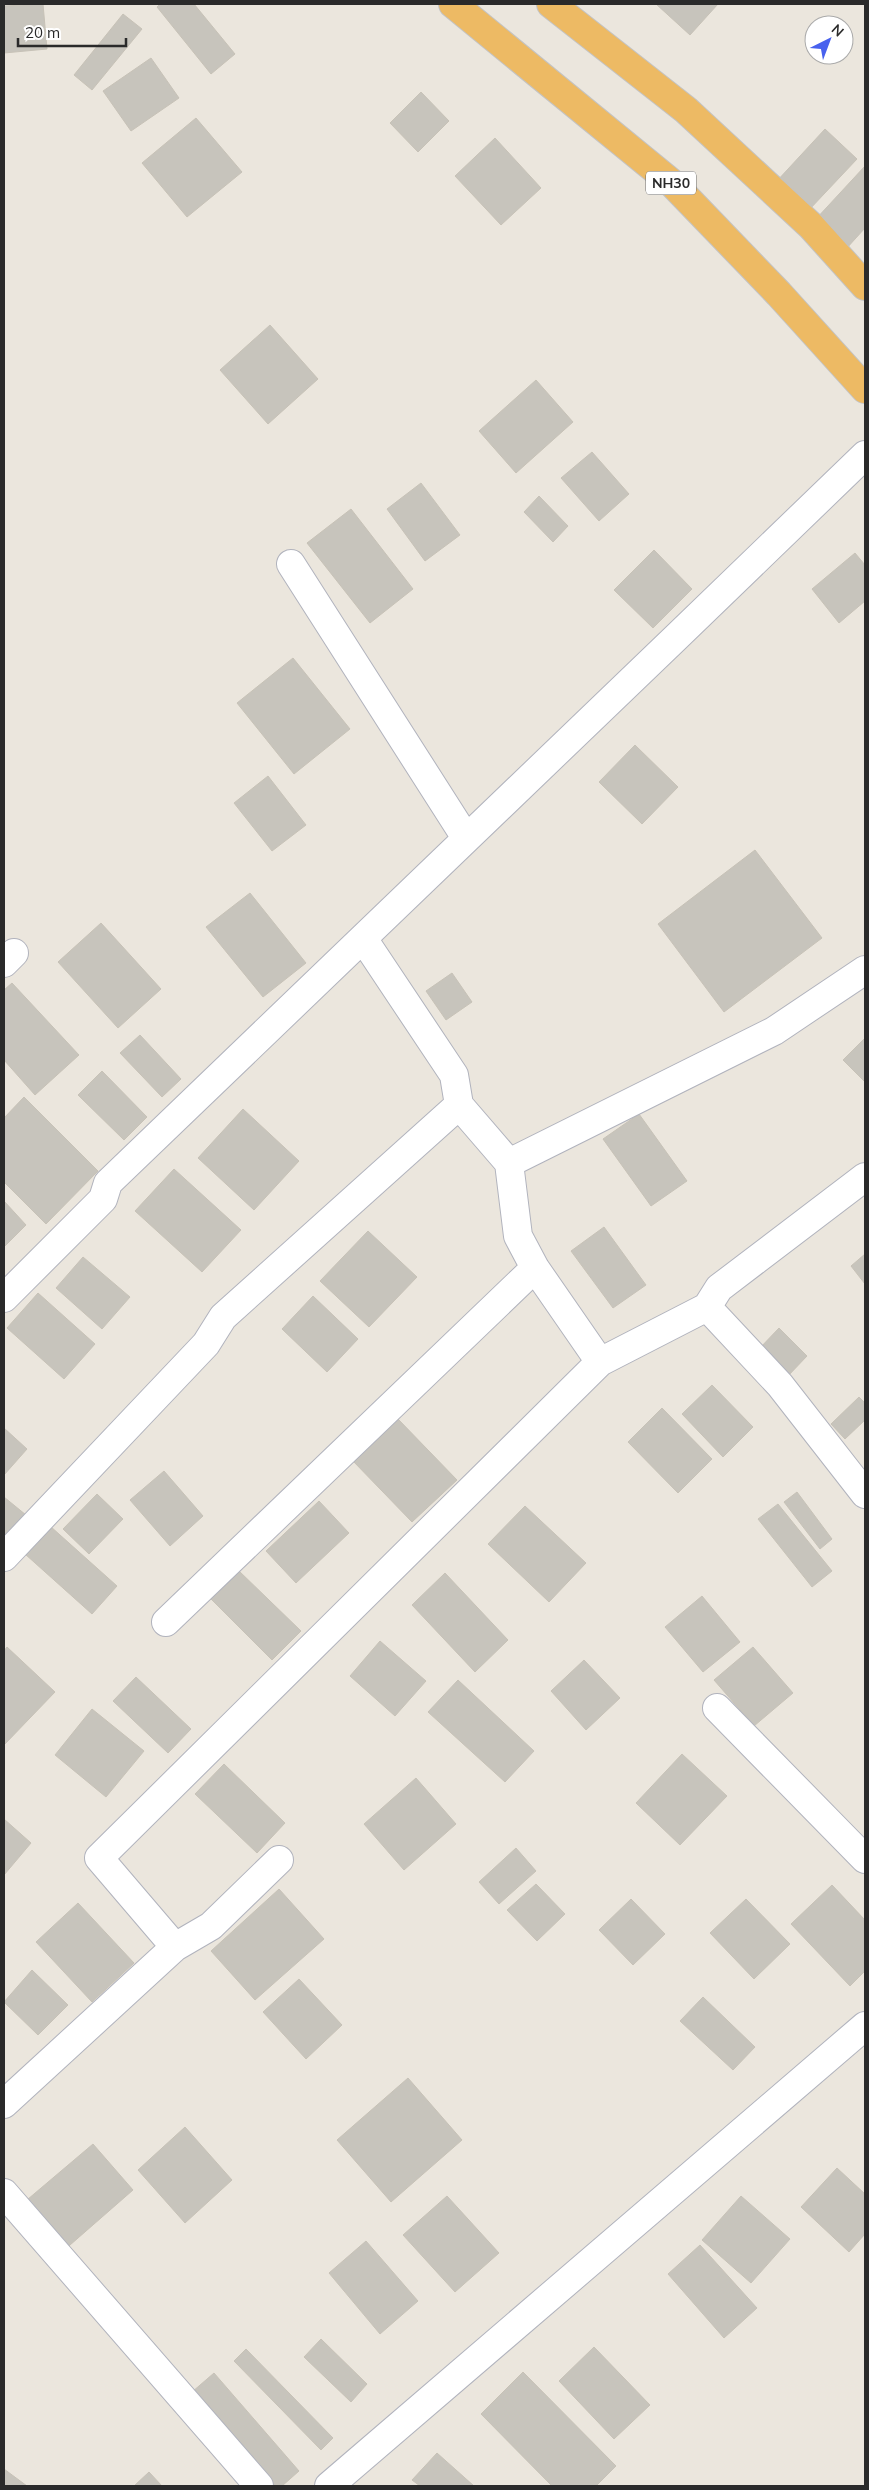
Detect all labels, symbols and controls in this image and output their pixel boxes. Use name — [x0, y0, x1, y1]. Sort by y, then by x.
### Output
scale bar — [18, 15, 125, 47]
north arrow — [804, 15, 854, 65]
text: N — [828, 20, 848, 41]
text: 20 m — [25, 23, 60, 42]
road number: NH30 — [646, 172, 696, 194]

